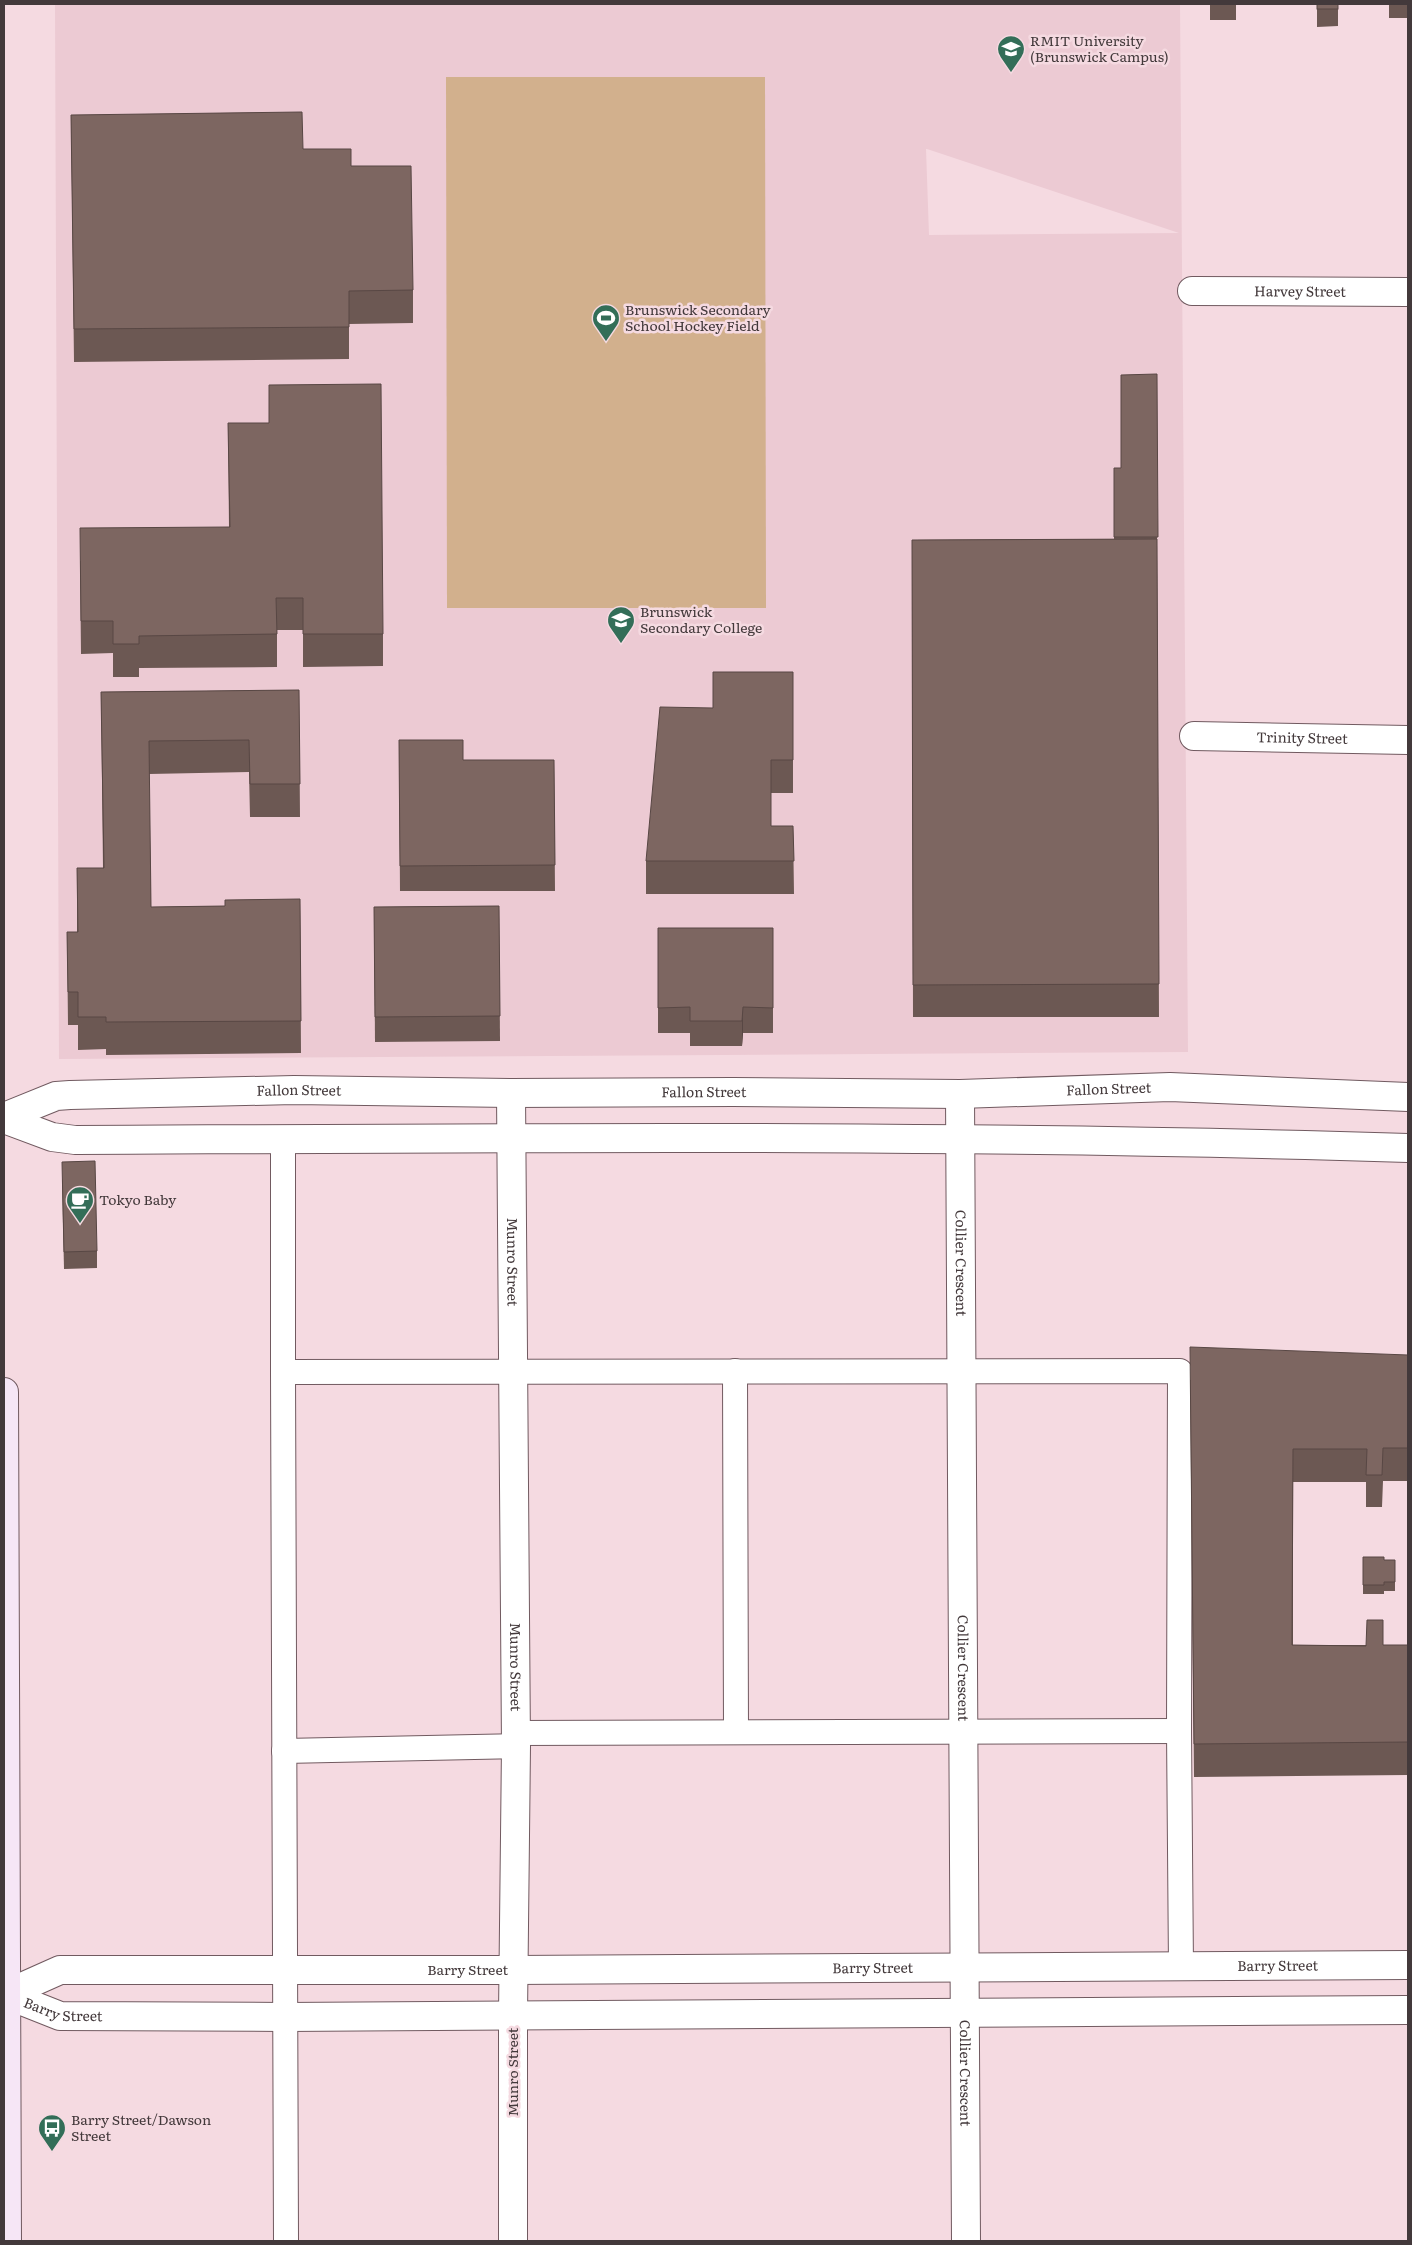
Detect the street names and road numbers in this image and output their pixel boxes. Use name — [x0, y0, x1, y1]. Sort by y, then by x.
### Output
street label: Harvey Street — [1254, 280, 1346, 301]
street label: Trinity Street — [1256, 726, 1348, 748]
street label: Fallon Street — [1066, 1077, 1152, 1099]
street label: Fallon Street — [256, 1079, 342, 1100]
street label: Fallon Street — [661, 1081, 747, 1101]
street label: Collier Crescent — [952, 1210, 972, 1317]
street label: Munro Street — [503, 1217, 524, 1307]
street label: Collier Crescent — [954, 1615, 974, 1722]
street label: Munro Street — [506, 1622, 527, 1712]
street label: Barry Street — [1237, 1955, 1318, 1975]
street label: Barry Street — [832, 1957, 914, 1977]
street label: Barry Street — [427, 1959, 508, 1979]
street label: Barry Street — [21, 1992, 103, 2025]
street label: Collier Crescent — [956, 2020, 976, 2127]
street label: Munro Street — [502, 2027, 522, 2116]

